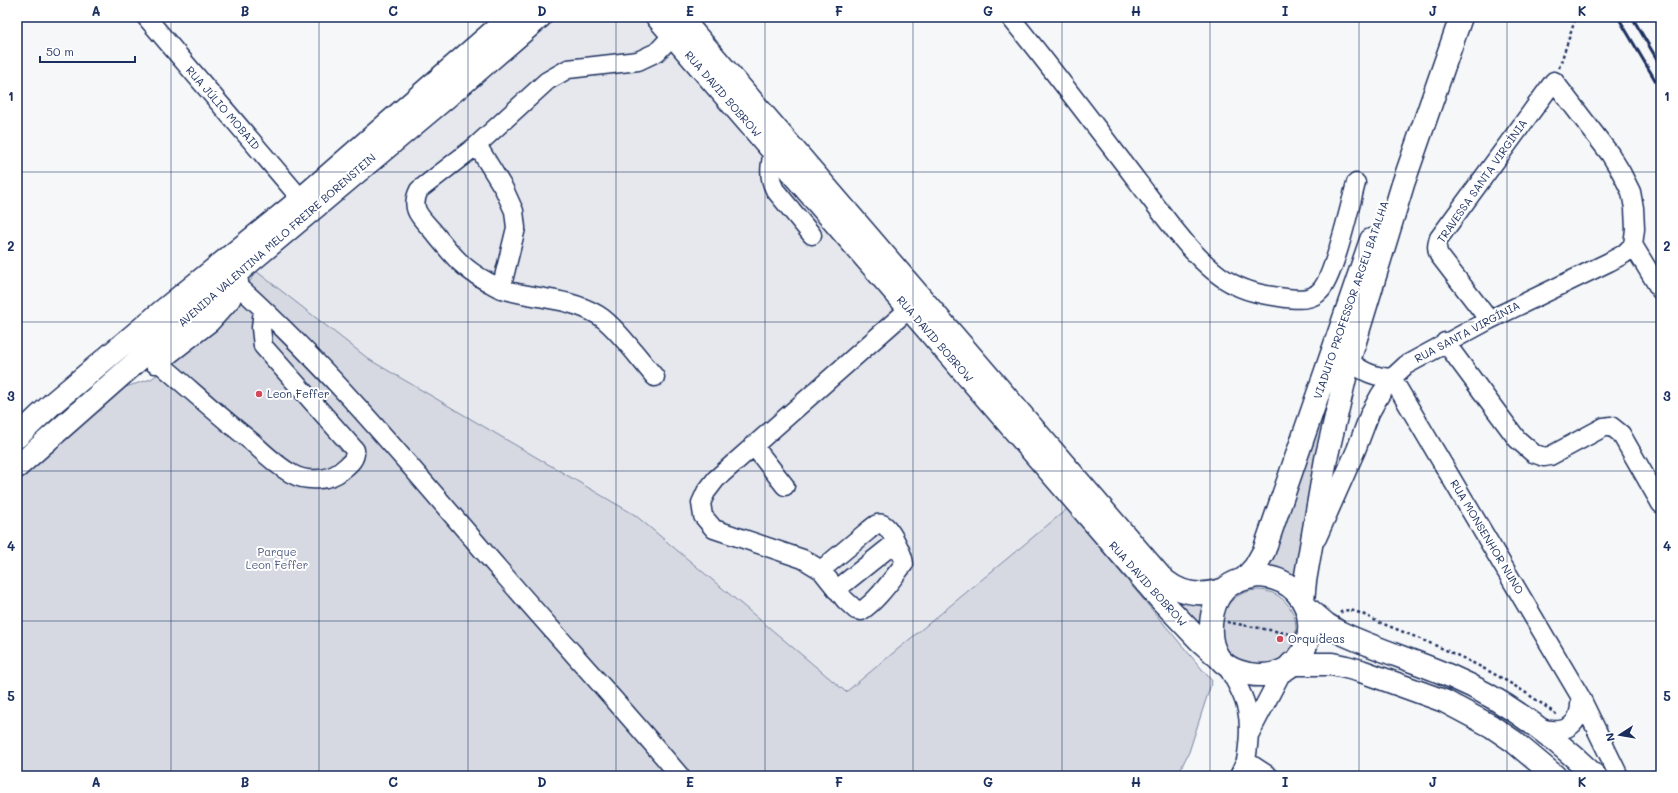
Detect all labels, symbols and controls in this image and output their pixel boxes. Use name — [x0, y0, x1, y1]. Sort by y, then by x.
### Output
text: A — [91, 2, 101, 19]
text: B — [241, 2, 250, 19]
text: C — [388, 2, 398, 19]
text: D — [537, 2, 547, 19]
text: E — [686, 2, 694, 19]
text: F — [835, 2, 843, 19]
text: G — [983, 2, 993, 19]
text: H — [1131, 2, 1141, 19]
text: I — [1282, 2, 1289, 19]
text: J — [1429, 2, 1437, 19]
text: K — [1578, 2, 1587, 19]
scale bar — [40, 38, 135, 64]
text: 50 m — [46, 43, 74, 59]
street label: RUA DAVID BOBROW — [682, 47, 765, 140]
street label: RUA JÚLIO MOBAID — [183, 63, 264, 153]
text: 1 — [8, 87, 14, 104]
text: 1 — [1664, 87, 1670, 104]
street label: TRAVESSA SANTA VIRGÍNIA — [1433, 116, 1530, 246]
street label: AVENIDA VALENTINA MELO FREIRE BORENSTEIN — [175, 150, 379, 330]
street label: VIADUTO PROFESSOR ARGEU BATALHA — [1309, 199, 1392, 401]
text: 2 — [7, 237, 15, 254]
text: 2 — [1663, 237, 1671, 254]
street label: RUA DAVID BOBROW — [894, 292, 977, 385]
street label: RUA SANTA VIRGÍNIA — [1412, 297, 1522, 366]
place label: Leon Feffer — [267, 386, 330, 401]
text: 3 — [7, 387, 15, 404]
text: 3 — [1663, 387, 1671, 404]
marker: Leon Feffer — [254, 389, 264, 399]
street label: RUA MONSENHOR NUNO — [1447, 477, 1528, 597]
text: 4 — [7, 537, 15, 554]
text: 4 — [1663, 537, 1671, 554]
street label: RUA DAVID BOBROW — [1106, 538, 1191, 629]
park label: Parque Leon Feffer — [246, 544, 308, 572]
place label: Orquídeas — [1288, 631, 1345, 646]
marker: Orquídeas — [1275, 634, 1285, 644]
text: 5 — [7, 687, 15, 704]
text: 5 — [1663, 687, 1671, 704]
north arrow — [1600, 715, 1640, 755]
text: N — [1602, 732, 1618, 743]
text: A — [91, 773, 101, 790]
text: B — [241, 773, 250, 790]
text: C — [388, 773, 398, 790]
text: D — [537, 773, 547, 790]
text: E — [686, 773, 694, 790]
text: F — [835, 773, 843, 790]
text: G — [983, 773, 993, 790]
text: H — [1131, 773, 1141, 790]
text: I — [1282, 773, 1289, 790]
text: J — [1429, 773, 1437, 790]
text: K — [1578, 773, 1587, 790]

